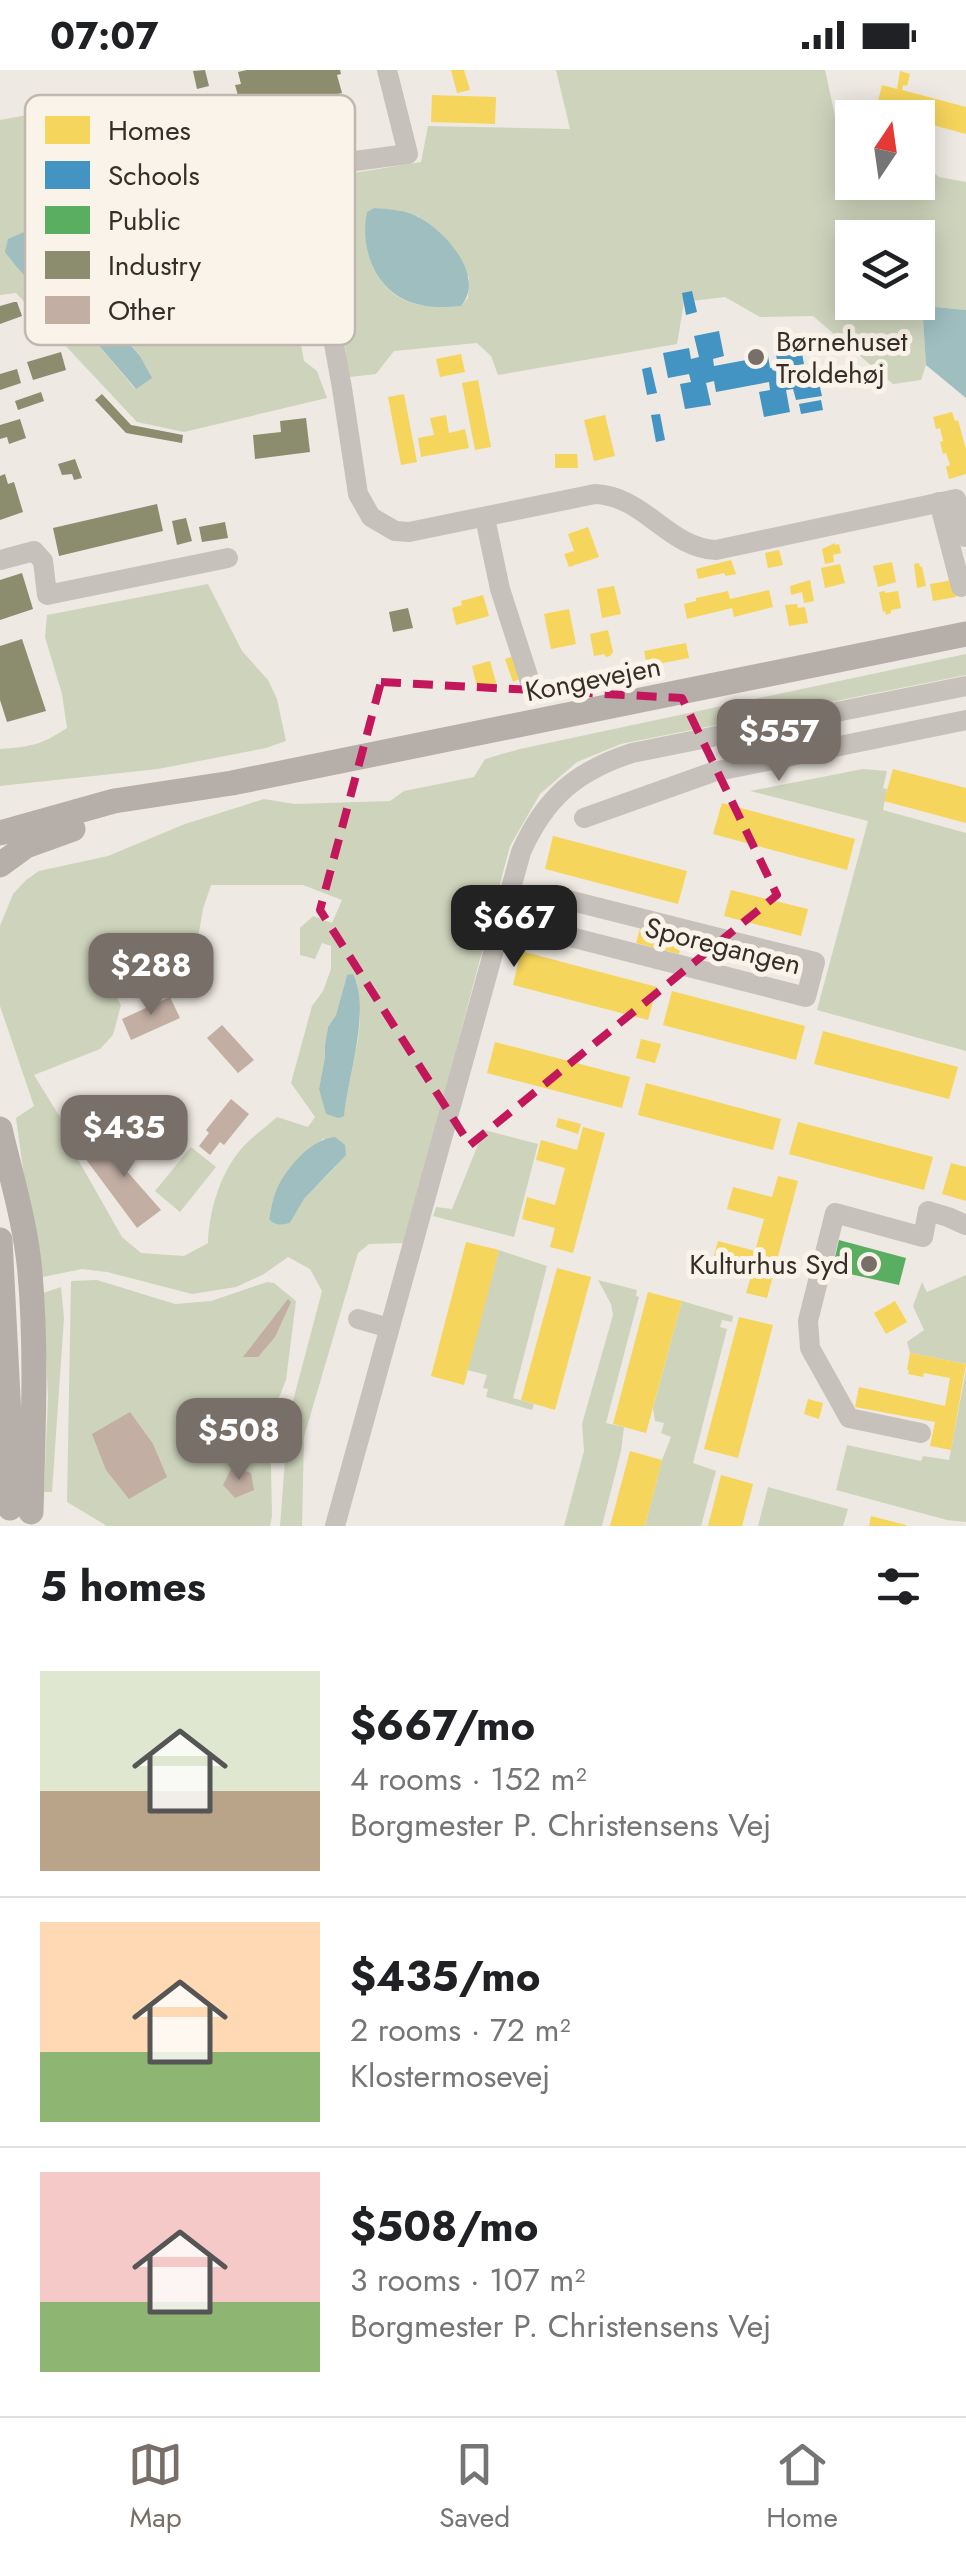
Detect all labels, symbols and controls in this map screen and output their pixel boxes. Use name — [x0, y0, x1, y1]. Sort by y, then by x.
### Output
text: 07:07 — [50, 8, 158, 63]
legend — [25, 95, 355, 345]
north arrow — [835, 100, 935, 200]
map controls — [835, 100, 935, 320]
text: Homes — [108, 110, 191, 151]
text: Schools — [108, 155, 200, 196]
text: Public — [108, 200, 181, 241]
button: layers — [835, 220, 935, 320]
text: Industry — [108, 245, 202, 286]
text: Other — [108, 290, 176, 331]
place label: Børnehuset Troldehøj — [776, 321, 908, 394]
marker: Børnehuset Troldehøj — [745, 346, 767, 368]
street label: Kongevejen — [522, 646, 664, 712]
pin: $557 — [720, 699, 838, 784]
text: $557 — [739, 708, 819, 754]
pin: $667 — [455, 885, 573, 970]
text: $667 — [473, 894, 555, 940]
street label: Sporegangen — [641, 907, 805, 985]
pin: $288 — [92, 933, 210, 1018]
text: $288 — [110, 942, 192, 988]
pin: $435 — [65, 1095, 183, 1180]
text: $435 — [83, 1104, 165, 1150]
place label: Kulturhus Syd — [689, 1244, 849, 1285]
marker: Kulturhus Syd — [858, 1253, 880, 1275]
pin: $508 — [180, 1398, 298, 1483]
text: $508 — [198, 1407, 280, 1453]
text: 5 homes — [40, 1556, 206, 1617]
icon: filters — [871, 1559, 926, 1614]
text: $667/mo — [350, 1695, 535, 1756]
icon: home — [120, 1711, 240, 1831]
text: 4 rooms · 152 m² — [350, 1756, 587, 1802]
text: Borgmester P. Christensens Vej — [350, 1802, 771, 1848]
text: $435/mo — [350, 1946, 540, 2007]
icon: home — [120, 1962, 240, 2082]
text: 2 rooms · 72 m² — [350, 2007, 571, 2053]
text: Klostermosevej — [350, 2053, 550, 2099]
text: $508/mo — [350, 2196, 539, 2257]
icon: home — [120, 2212, 240, 2332]
text: 3 rooms · 107 m² — [350, 2257, 585, 2303]
text: Borgmester P. Christensens Vej — [350, 2303, 771, 2349]
tab: Map — [128, 2437, 183, 2538]
tab: Saved — [439, 2437, 510, 2538]
tab: Home — [766, 2437, 838, 2538]

